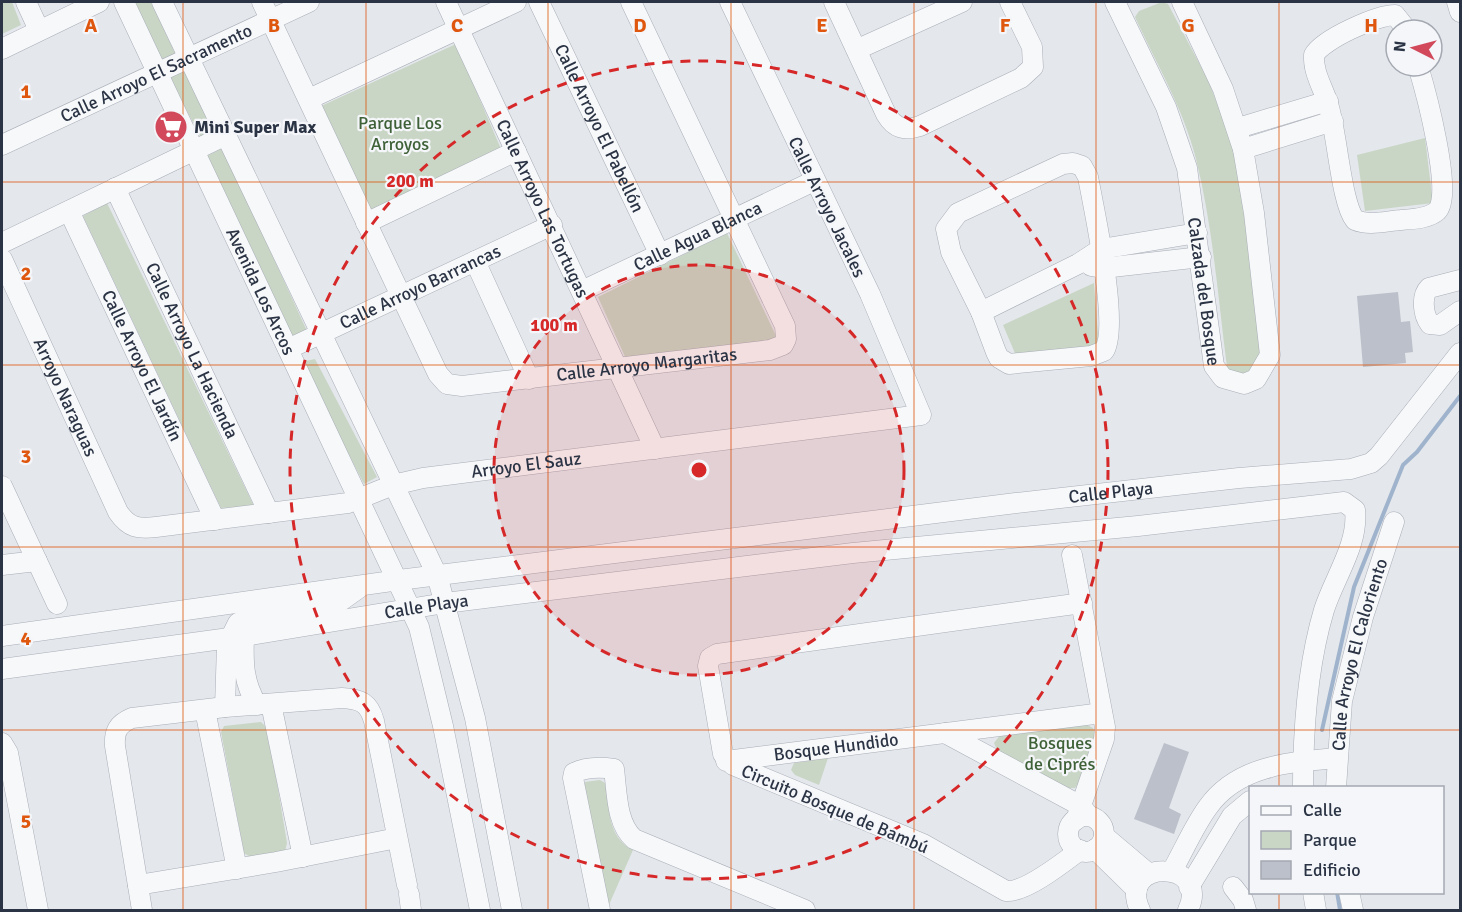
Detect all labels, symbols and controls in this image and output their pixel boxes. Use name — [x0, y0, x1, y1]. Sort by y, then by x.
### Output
text: B — [268, 13, 280, 38]
text: C — [451, 13, 463, 38]
text: D — [633, 13, 647, 38]
text: E — [816, 13, 828, 38]
text: F — [1000, 13, 1011, 38]
text: G — [1181, 13, 1195, 38]
text: H — [1364, 13, 1378, 38]
north arrow — [1384, 18, 1444, 78]
street label: Calle Arroyo El Sacramento — [56, 19, 254, 127]
text: N — [1390, 40, 1411, 53]
street label: Calle Arroyo El Pabellón — [550, 41, 649, 216]
text: 1 — [21, 79, 32, 104]
supermarket icon: Mini Super Max — [153, 109, 189, 145]
park label: Parque Los Arroyos — [358, 112, 442, 155]
place label: Mini Super Max — [194, 116, 316, 138]
street label: Calle Arroyo Las Tortugas — [491, 116, 594, 301]
street label: Calle Arroyo Jacales — [783, 133, 871, 281]
text: 200 m — [386, 170, 434, 192]
street label: Calle Agua Blanca — [630, 196, 765, 276]
street label: Calzada del Bosque — [1183, 216, 1225, 367]
street label: Avenida Los Arcos — [221, 224, 300, 359]
street label: Calle Arroyo Barrancas — [336, 240, 504, 334]
street label: Calle Arroyo La Hacienda — [141, 259, 243, 442]
text: 2 — [21, 261, 31, 286]
street label: Calle Arroyo El Jardín — [97, 287, 187, 445]
text: 100 m — [530, 314, 578, 336]
street label: Arroyo Naraguas — [29, 334, 102, 460]
street label: Calle Arroyo Margaritas — [555, 343, 738, 386]
text: 3 — [21, 444, 31, 469]
street label: Arroyo El Sauz — [470, 447, 583, 483]
centre of rings — [689, 460, 709, 480]
street label: Calle Playa — [1067, 477, 1154, 508]
street label: Calle Arroyo El Caloriento — [1328, 556, 1392, 752]
street label: Calle Playa — [383, 589, 470, 624]
text: 4 — [21, 626, 32, 651]
street label: Bosque Hundido — [772, 728, 900, 766]
park label: Bosques de Ciprés — [1025, 732, 1096, 775]
street label: Circuito Bosque de Bambú — [738, 760, 932, 858]
legend — [1249, 786, 1444, 894]
text: Calle — [1303, 799, 1342, 821]
text: 5 — [21, 809, 31, 834]
text: Parque — [1303, 829, 1357, 851]
text: Edificio — [1303, 859, 1361, 881]

